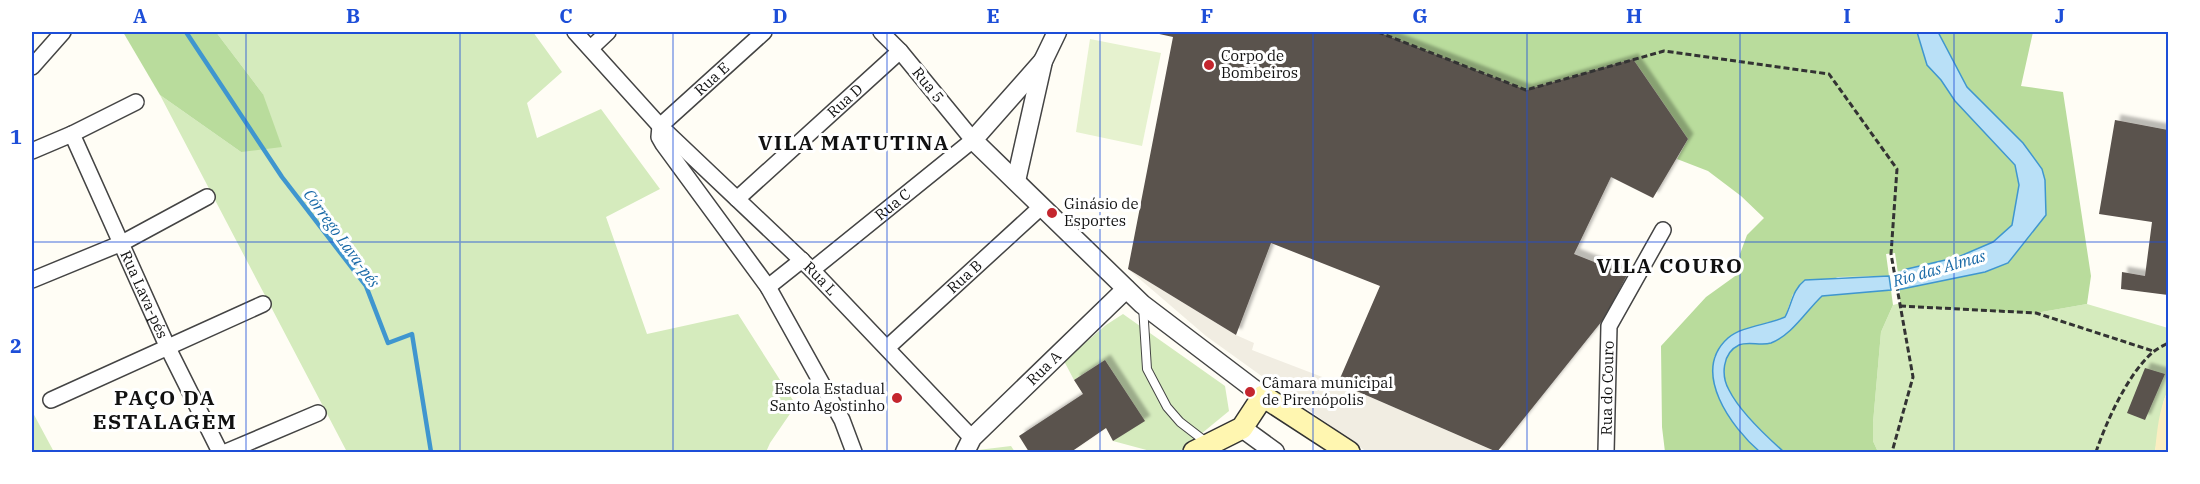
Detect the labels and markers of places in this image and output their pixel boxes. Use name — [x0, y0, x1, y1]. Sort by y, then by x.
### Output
place label: Corpo de Bombeiros — [1221, 46, 1298, 82]
marker: Corpo de Bombeiros — [1202, 58, 1216, 72]
place label: Ginásio de Esportes — [1064, 194, 1138, 230]
marker: Ginásio de Esportes — [1045, 206, 1059, 220]
place label: Câmara municipal de Pirenópolis — [1262, 373, 1393, 409]
place label: Escola Estadual Santo Agostinho — [770, 379, 885, 415]
marker: Câmara municipal de Pirenópolis — [1243, 385, 1257, 399]
marker: Escola Estadual Santo Agostinho — [890, 391, 904, 405]

